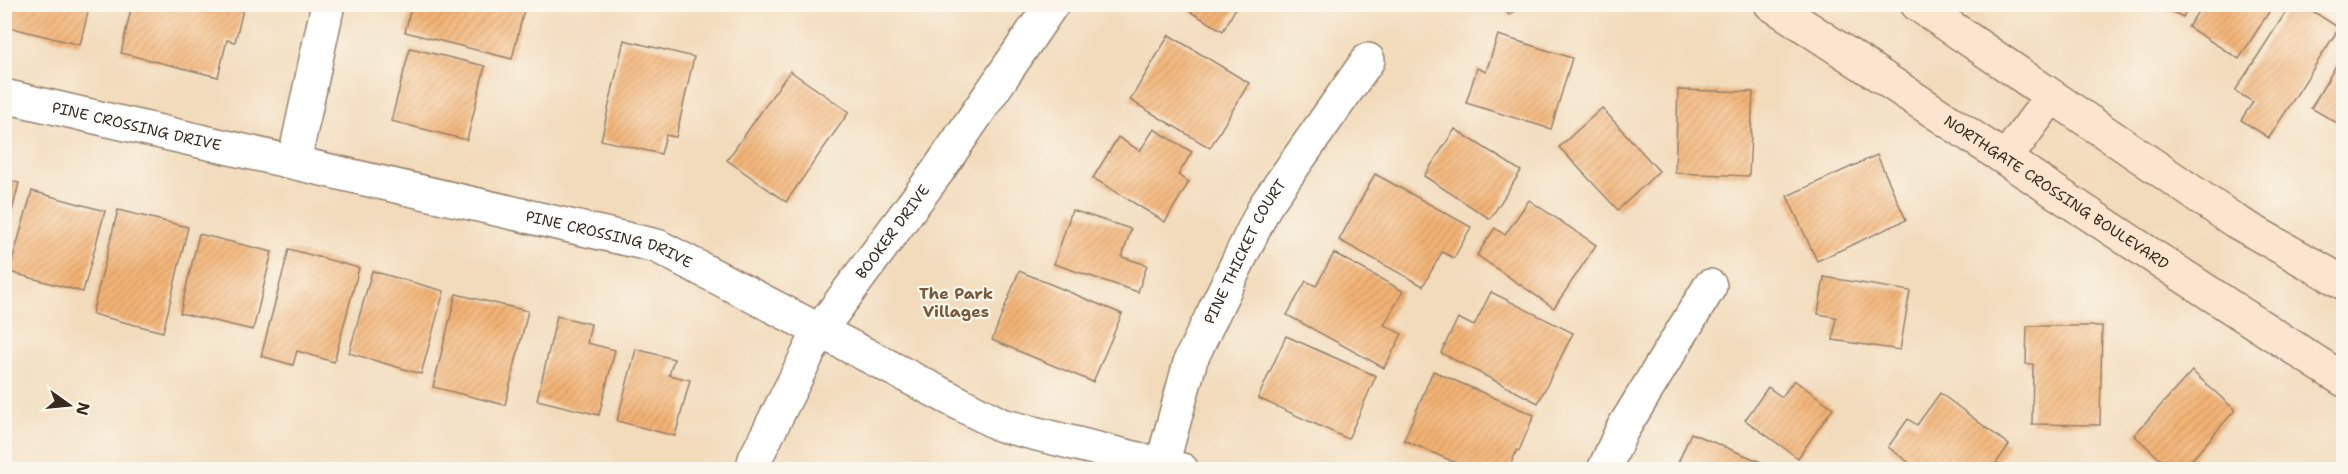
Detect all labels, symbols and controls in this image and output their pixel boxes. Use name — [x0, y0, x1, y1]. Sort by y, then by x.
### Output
street label: PINE CROSSING DRIVE — [50, 97, 223, 156]
street label: NORTHGATE CROSSING BOULEVARD — [1940, 111, 2173, 274]
street label: PINE THICKET COURT — [1199, 175, 1291, 328]
street label: BOOKER DRIVE — [851, 181, 934, 283]
street label: PINE CROSSING DRIVE — [524, 206, 696, 273]
district label: The Park Villages — [919, 283, 993, 322]
north arrow — [39, 375, 99, 435]
text: N — [71, 400, 95, 418]

